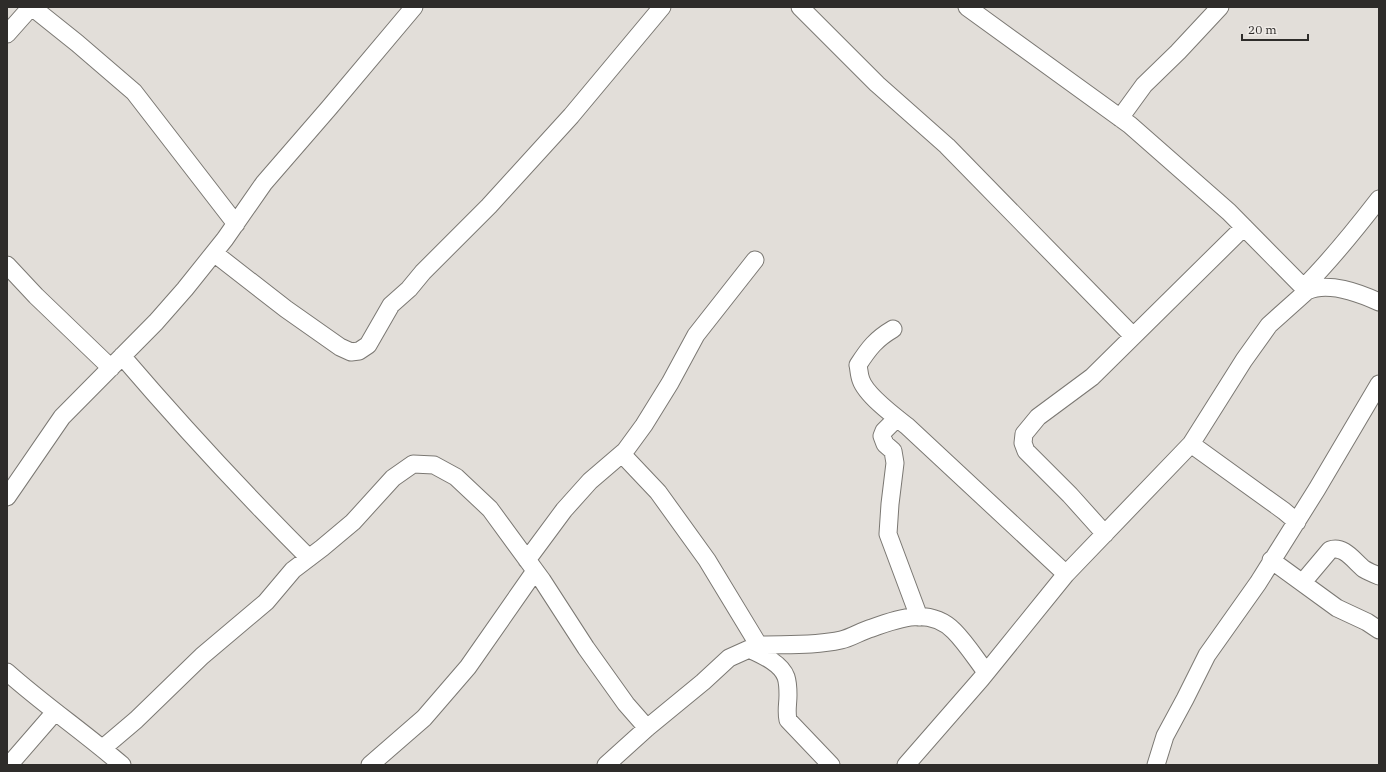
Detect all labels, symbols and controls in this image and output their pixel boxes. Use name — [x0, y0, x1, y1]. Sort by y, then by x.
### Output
scale bar — [1242, 16, 1308, 42]
text: 20 m — [1248, 22, 1277, 37]

